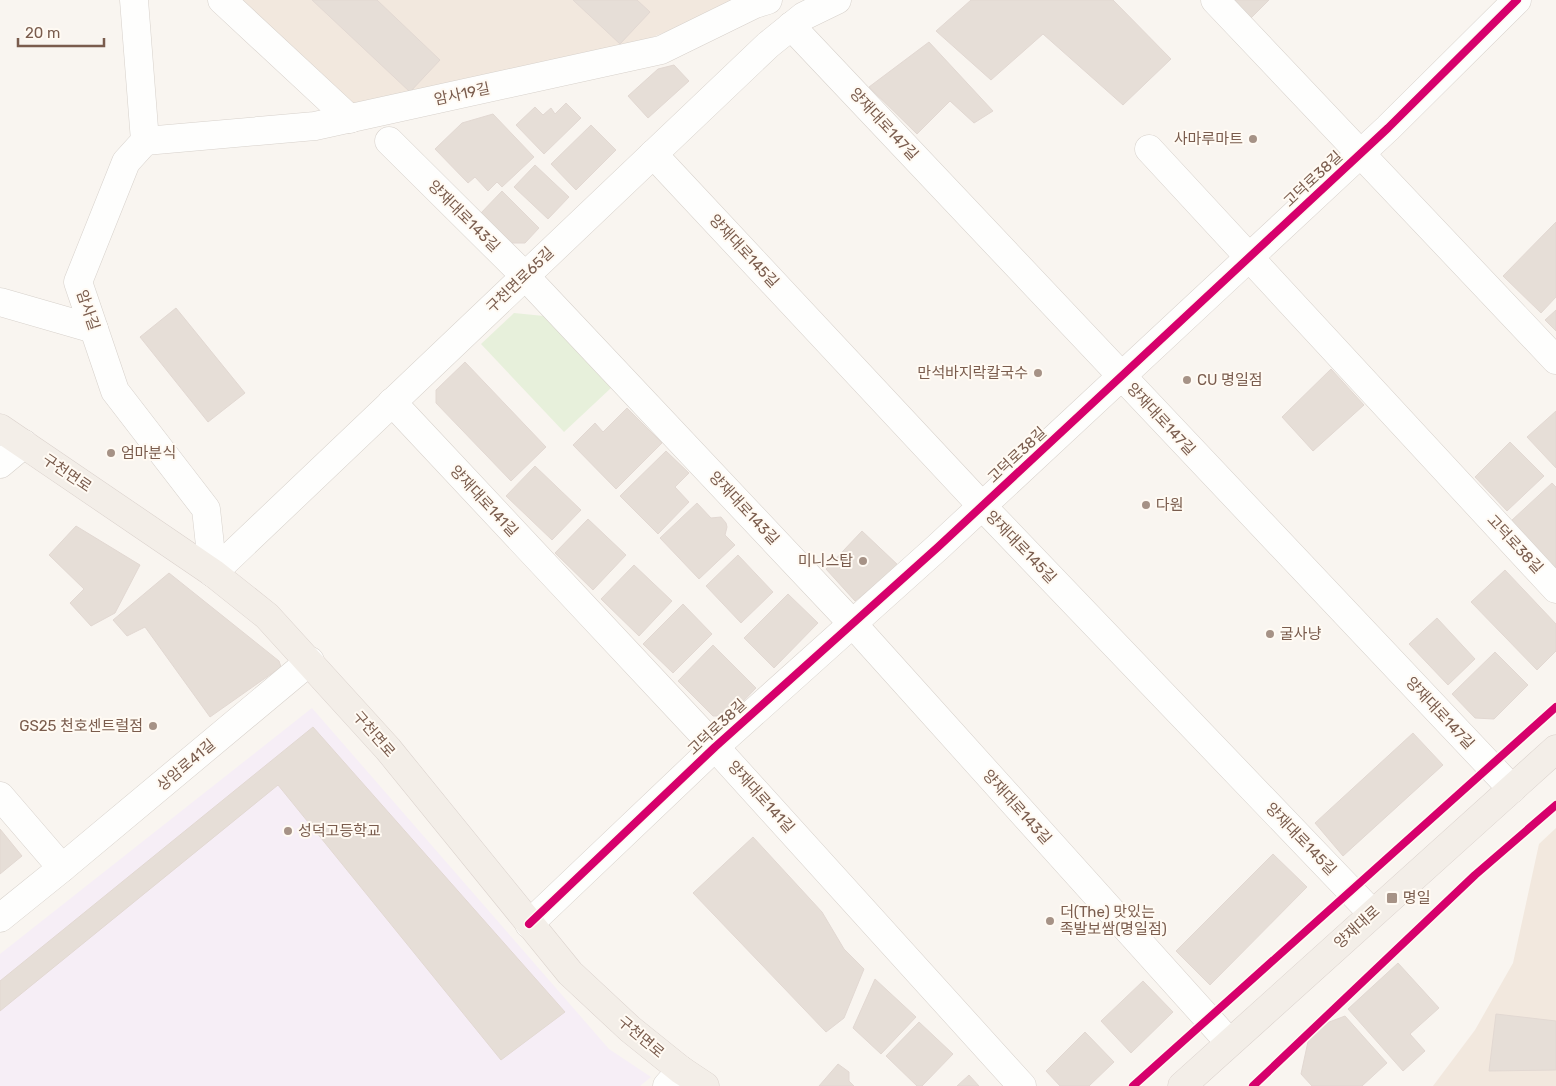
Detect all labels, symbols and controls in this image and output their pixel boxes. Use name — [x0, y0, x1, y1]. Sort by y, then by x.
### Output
scale bar — [18, 15, 104, 47]
text: 20 m — [25, 24, 60, 42]
street label: 암사19길 — [432, 79, 492, 109]
street label: 양재대로147길 — [846, 84, 922, 164]
place label: 사마루마트 — [1174, 130, 1243, 148]
marker: 사마루마트 — [1247, 133, 1259, 145]
street label: 고덕로38길 — [1280, 147, 1346, 211]
street label: 양재대로143길 — [424, 176, 504, 256]
street label: 양재대로145길 — [705, 211, 783, 291]
street label: 구천면로65길 — [482, 243, 558, 317]
street label: 암사길 — [73, 287, 103, 333]
place label: 만석바지락칼국수 — [918, 364, 1028, 382]
marker: 만석바지락칼국수 — [1032, 367, 1044, 379]
place label: CU 명일점 — [1197, 371, 1263, 389]
marker: CU 명일점 — [1181, 374, 1193, 386]
street label: 양재대로147길 — [1123, 379, 1199, 459]
street label: 고덕로38길 — [984, 423, 1050, 487]
place label: 엄마분식 — [121, 444, 176, 462]
marker: 엄마분식 — [105, 447, 117, 459]
street label: 구천면로 — [39, 450, 95, 496]
street label: 양재대로141길 — [446, 462, 522, 540]
street label: 양재대로143길 — [705, 468, 783, 548]
place label: 다원 — [1156, 496, 1184, 514]
marker: 다원 — [1140, 499, 1152, 511]
street label: 양재대로145길 — [982, 507, 1060, 587]
street label: 고덕로38길 — [1483, 511, 1547, 577]
place label: 미니스탑 — [798, 552, 853, 570]
marker: 미니스탑 — [857, 555, 869, 567]
place label: 굴사냥 — [1280, 625, 1322, 643]
marker: 굴사냥 — [1264, 628, 1276, 640]
street label: 양재대로147길 — [1402, 673, 1478, 753]
street label: 고덕로38길 — [684, 695, 750, 759]
street label: 구천면로 — [349, 707, 399, 761]
place label: GS25 천호센트럴점 — [19, 717, 143, 735]
marker: GS25 천호센트럴점 — [147, 720, 159, 732]
street label: 상암로41길 — [153, 735, 219, 795]
street label: 양재대로141길 — [724, 757, 798, 837]
street label: 양재대로143길 — [979, 766, 1055, 848]
street label: 양재대로145길 — [1262, 799, 1340, 879]
place label: 성덕고등학교 — [298, 822, 381, 840]
marker: 성덕고등학교 — [282, 825, 294, 837]
place label: 명일 — [1403, 889, 1431, 907]
marker: 명일 — [1385, 891, 1399, 905]
street label: 양재대로 — [1330, 902, 1384, 952]
place label: 더(The) 맛있는 족발보쌈(명일점) — [1060, 903, 1167, 938]
marker: 더(The) 맛있는 족발보쌈(명일점) — [1044, 915, 1056, 927]
street label: 구천면로 — [614, 1012, 668, 1062]

